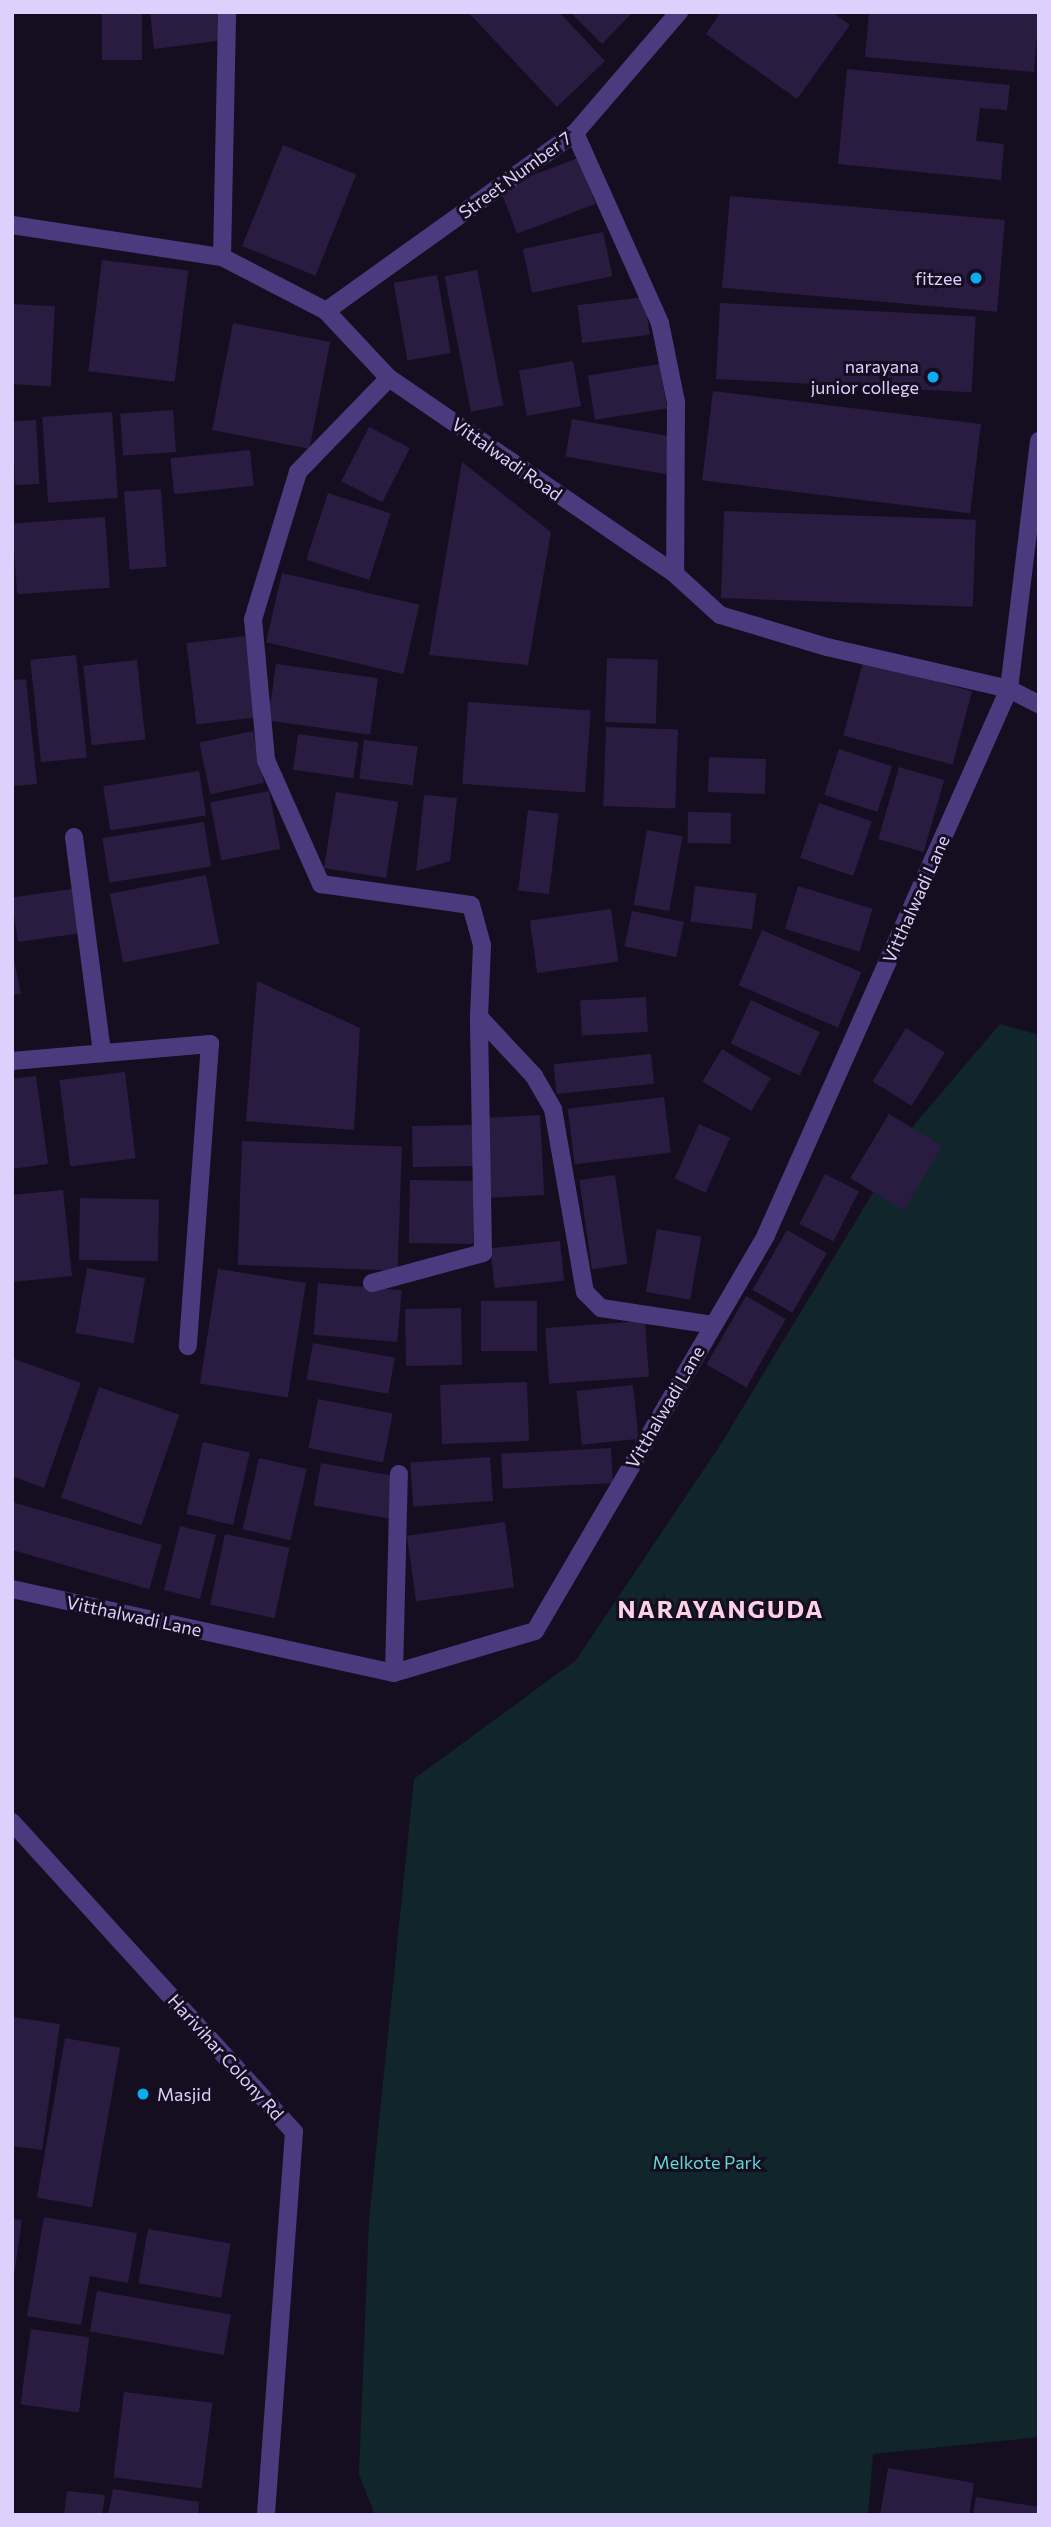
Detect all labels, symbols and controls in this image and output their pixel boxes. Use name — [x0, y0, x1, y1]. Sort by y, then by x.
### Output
street label: Street Number 7 — [454, 127, 576, 223]
place label: fitzee — [915, 267, 962, 289]
marker: fitzee — [968, 270, 984, 286]
place label: narayana junior college — [811, 356, 919, 398]
marker: narayana junior college — [925, 369, 941, 385]
street label: Vittalwadi Road — [448, 413, 566, 505]
street label: Vitthalwadi Lane — [878, 832, 954, 966]
street label: Vitthalwadi Lane — [621, 1342, 709, 1472]
street label: Vitthalwadi Lane — [64, 1591, 204, 1641]
district label: NARAYANGUDA — [619, 1595, 823, 1623]
street label: Harivihar Colony Rd — [164, 1990, 288, 2124]
place label: Masjid — [157, 2083, 211, 2105]
marker: Masjid — [135, 2086, 151, 2102]
park label: Melkote Park — [652, 2151, 762, 2173]

